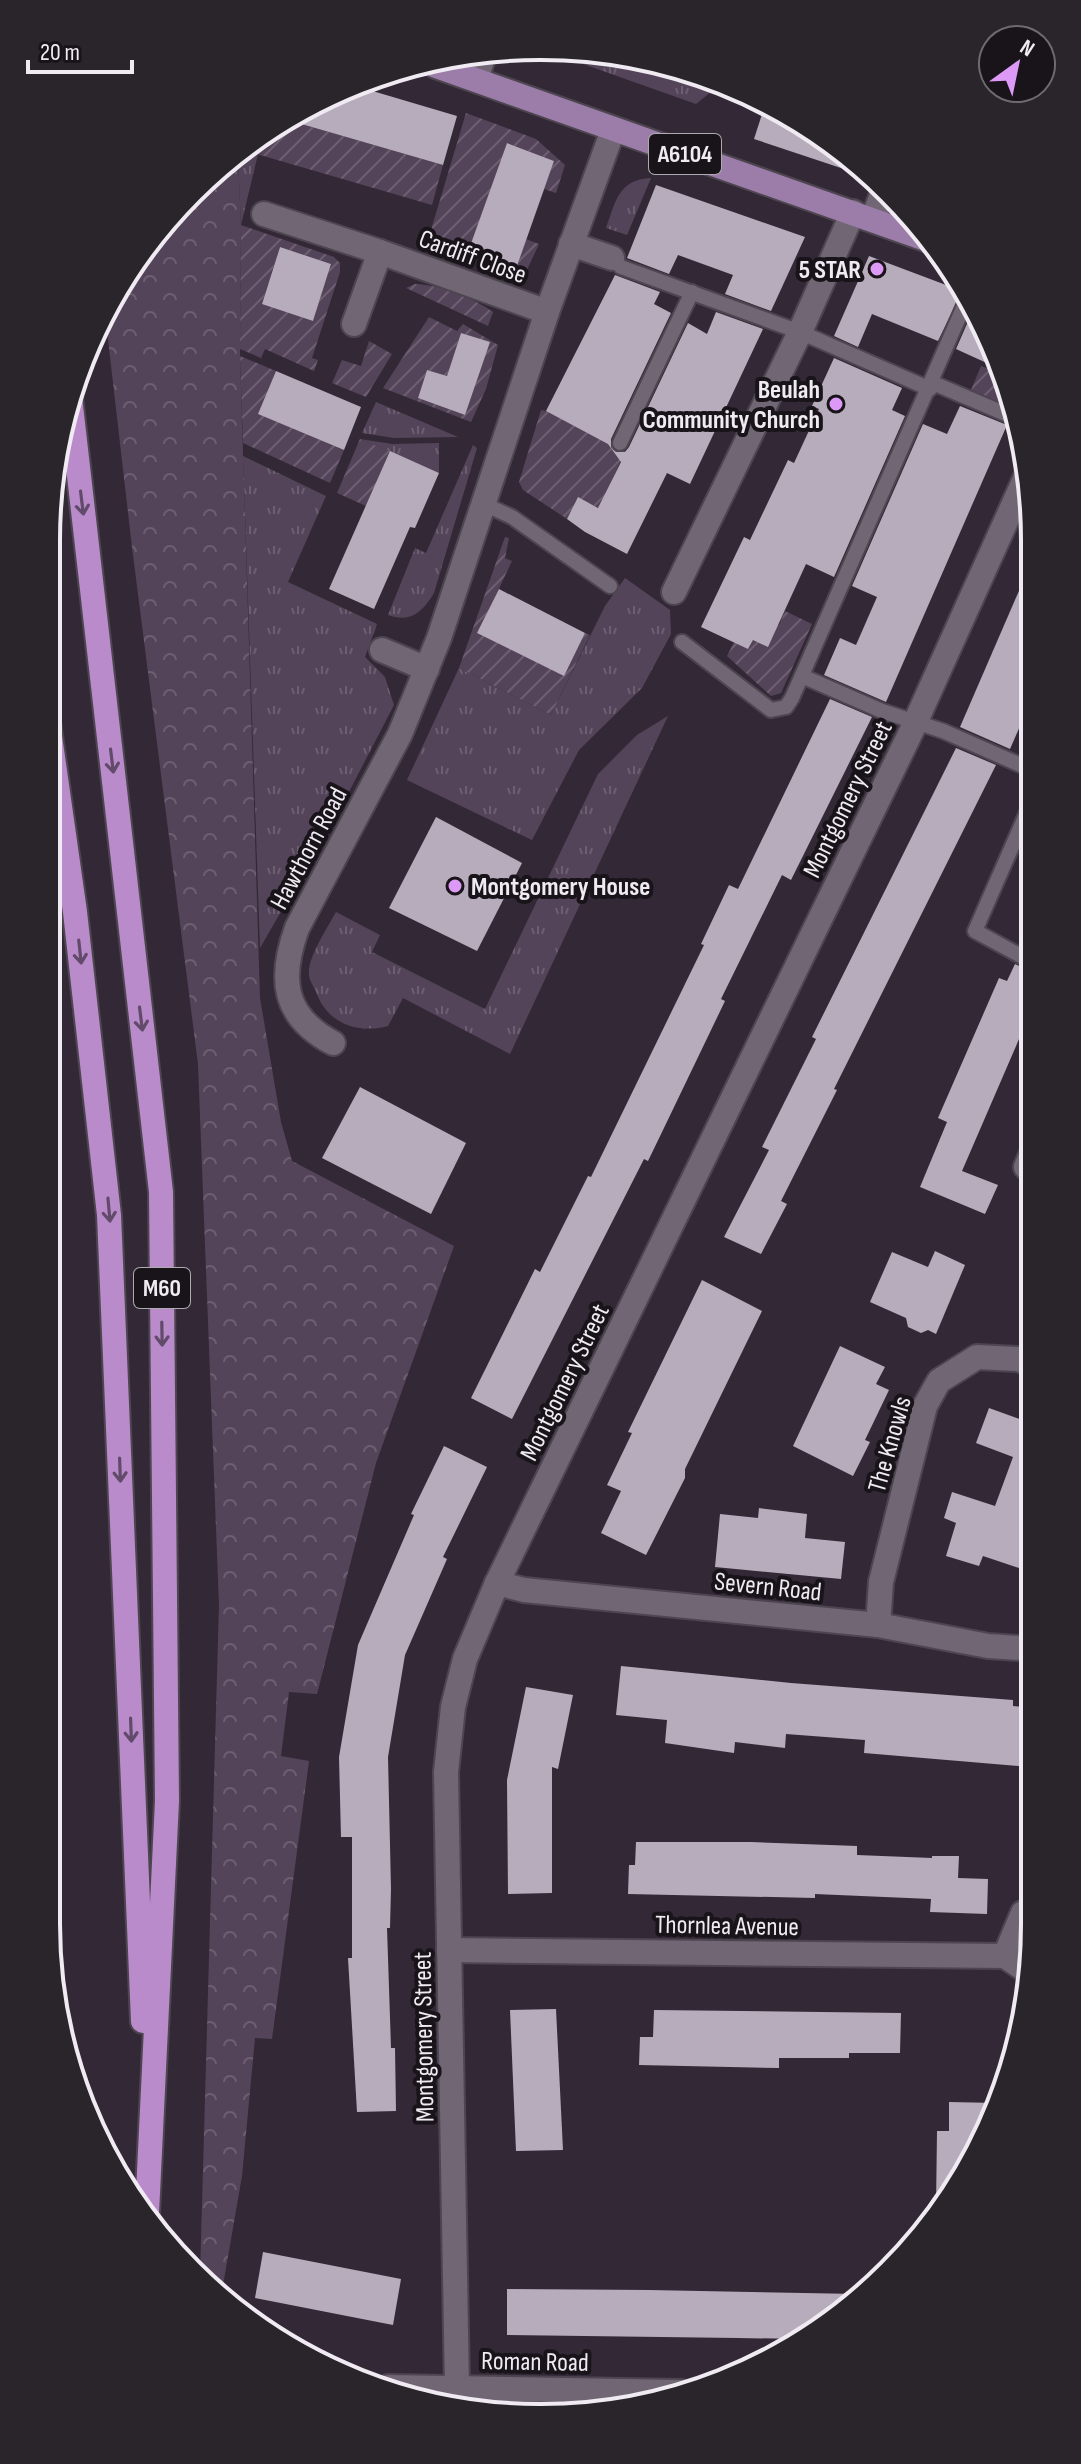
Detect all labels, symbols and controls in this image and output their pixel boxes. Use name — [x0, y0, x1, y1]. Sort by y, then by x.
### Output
scale bar — [28, 24, 132, 74]
north arrow — [977, 24, 1057, 104]
text: N — [1015, 34, 1039, 63]
text: 20 m — [40, 38, 80, 67]
road number: A6104 — [649, 134, 721, 174]
street label: Cardiff Close — [415, 224, 530, 291]
place label: 5 STAR — [799, 255, 861, 286]
marker: 5 STAR — [868, 260, 886, 278]
place label: Beulah Community Church — [643, 375, 820, 436]
marker: Beulah Community Church — [827, 395, 845, 413]
one-way arrow — [74, 489, 89, 515]
street label: Montgomery Street — [797, 716, 900, 883]
one-way arrow — [104, 747, 119, 774]
street label: Hawthorn Road — [264, 782, 354, 915]
place label: Montgomery House — [471, 872, 650, 903]
marker: Montgomery House — [446, 877, 464, 895]
one-way arrow — [72, 938, 87, 965]
one-way arrow — [134, 1005, 149, 1032]
one-way arrow — [101, 1196, 116, 1223]
road number: M60 — [134, 1268, 190, 1308]
street label: Montgomery Street — [514, 1299, 617, 1466]
one-way arrow — [154, 1320, 170, 1347]
street label: The Knowls — [862, 1393, 919, 1496]
one-way arrow — [113, 1456, 128, 1483]
street label: Severn Road — [713, 1566, 823, 1609]
one-way arrow — [123, 1716, 138, 1743]
street label: Thornlea Avenue — [655, 1910, 799, 1943]
street label: Montgomery Street — [408, 1951, 441, 2122]
street label: Roman Road — [481, 2346, 589, 2379]

